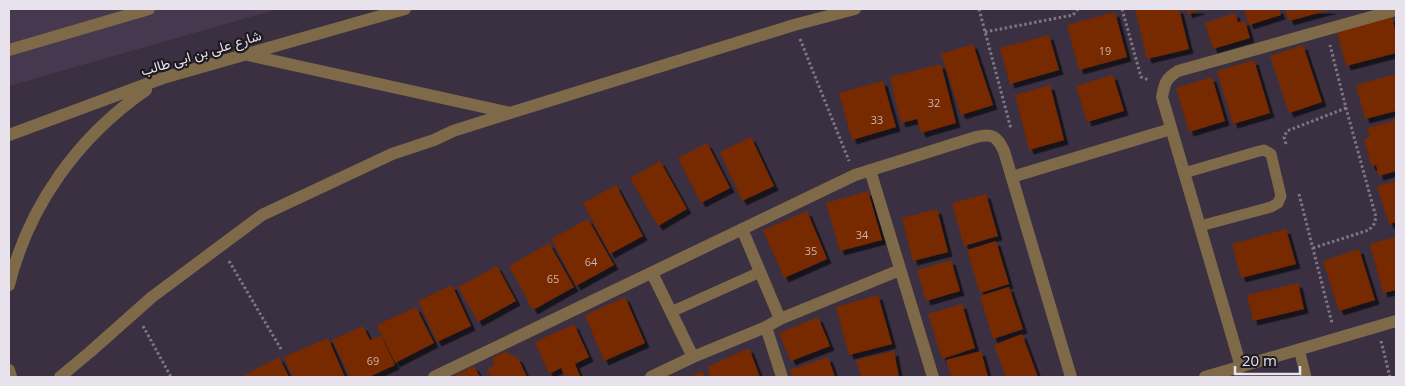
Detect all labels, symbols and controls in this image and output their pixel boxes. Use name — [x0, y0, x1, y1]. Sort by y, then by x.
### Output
street label: شارع على بن ابى طالب — [138, 25, 264, 82]
house number: 19 — [1099, 43, 1111, 58]
house number: 32 — [928, 95, 940, 110]
house number: 33 — [871, 112, 883, 127]
house number: 34 — [856, 227, 869, 242]
house number: 35 — [805, 243, 817, 258]
house number: 64 — [585, 254, 598, 269]
house number: 65 — [547, 271, 559, 286]
scale bar — [1235, 344, 1300, 376]
text: 20 m — [1242, 350, 1277, 370]
house number: 69 — [367, 353, 379, 368]

